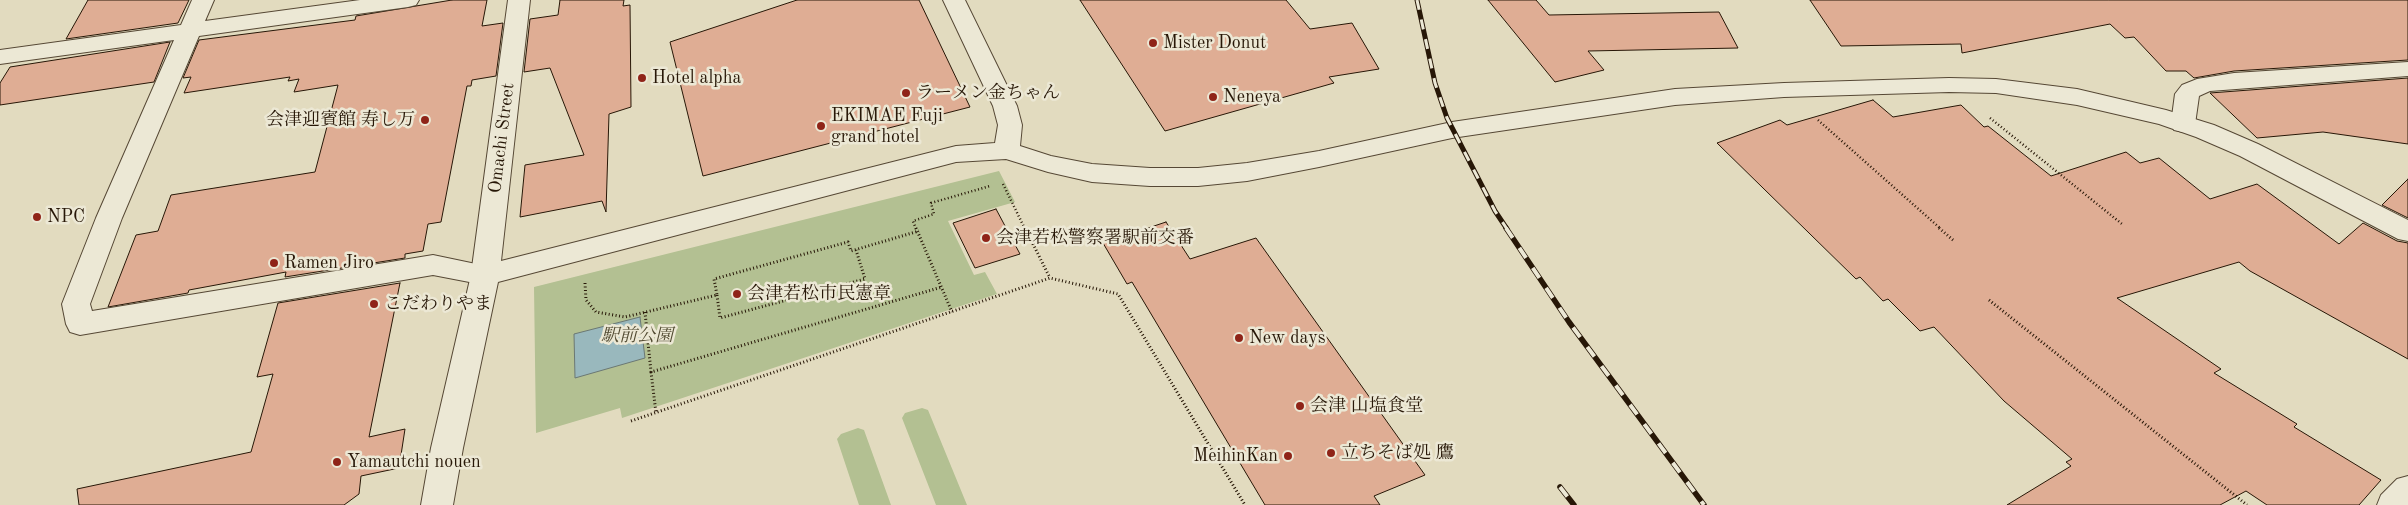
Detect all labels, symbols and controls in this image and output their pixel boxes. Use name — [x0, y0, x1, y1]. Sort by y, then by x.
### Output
place label: Mister Donut — [1163, 32, 1266, 54]
marker: Mister Donut — [1147, 37, 1159, 49]
place label: Hotel alpha — [652, 67, 741, 89]
marker: Hotel alpha — [636, 72, 648, 84]
street label: Omachi Street — [485, 82, 519, 194]
place label: ラーメン金ちゃん — [916, 82, 1060, 104]
place label: Neneya — [1223, 86, 1281, 108]
marker: ラーメン金ちゃん — [900, 87, 912, 99]
marker: Neneya — [1207, 91, 1219, 103]
place label: EKIMAE Fuji grand hotel — [831, 105, 943, 148]
place label: 会津迎賓館 寿し万 — [266, 109, 415, 131]
marker: 会津迎賓館 寿し万 — [419, 114, 431, 126]
marker: EKIMAE Fuji grand hotel — [815, 120, 827, 132]
place label: NPC — [47, 206, 85, 228]
marker: NPC — [31, 211, 43, 223]
place label: 会津若松警察署駅前交番 — [996, 227, 1194, 249]
marker: 会津若松警察署駅前交番 — [980, 232, 992, 244]
place label: Ramen Jiro — [284, 252, 374, 274]
marker: Ramen Jiro — [268, 257, 280, 269]
place label: 会津若松市民憲章 — [747, 283, 891, 305]
marker: 会津若松市民憲章 — [731, 288, 743, 300]
place label: こだわりやま — [384, 293, 492, 315]
marker: こだわりやま — [368, 298, 380, 310]
park label: 駅前公園 — [601, 325, 673, 347]
place label: New days — [1249, 327, 1325, 349]
marker: New days — [1233, 332, 1245, 344]
place label: 会津 山塩食堂 — [1310, 395, 1423, 417]
marker: 会津 山塩食堂 — [1294, 400, 1306, 412]
place label: 立ちそば処 鷹 — [1341, 442, 1454, 464]
place label: MeihinKan — [1193, 445, 1278, 467]
marker: 立ちそば処 鷹 — [1325, 447, 1337, 459]
marker: MeihinKan — [1282, 450, 1294, 462]
place label: Yamautchi nouen — [347, 451, 481, 473]
marker: Yamautchi nouen — [331, 456, 343, 468]

